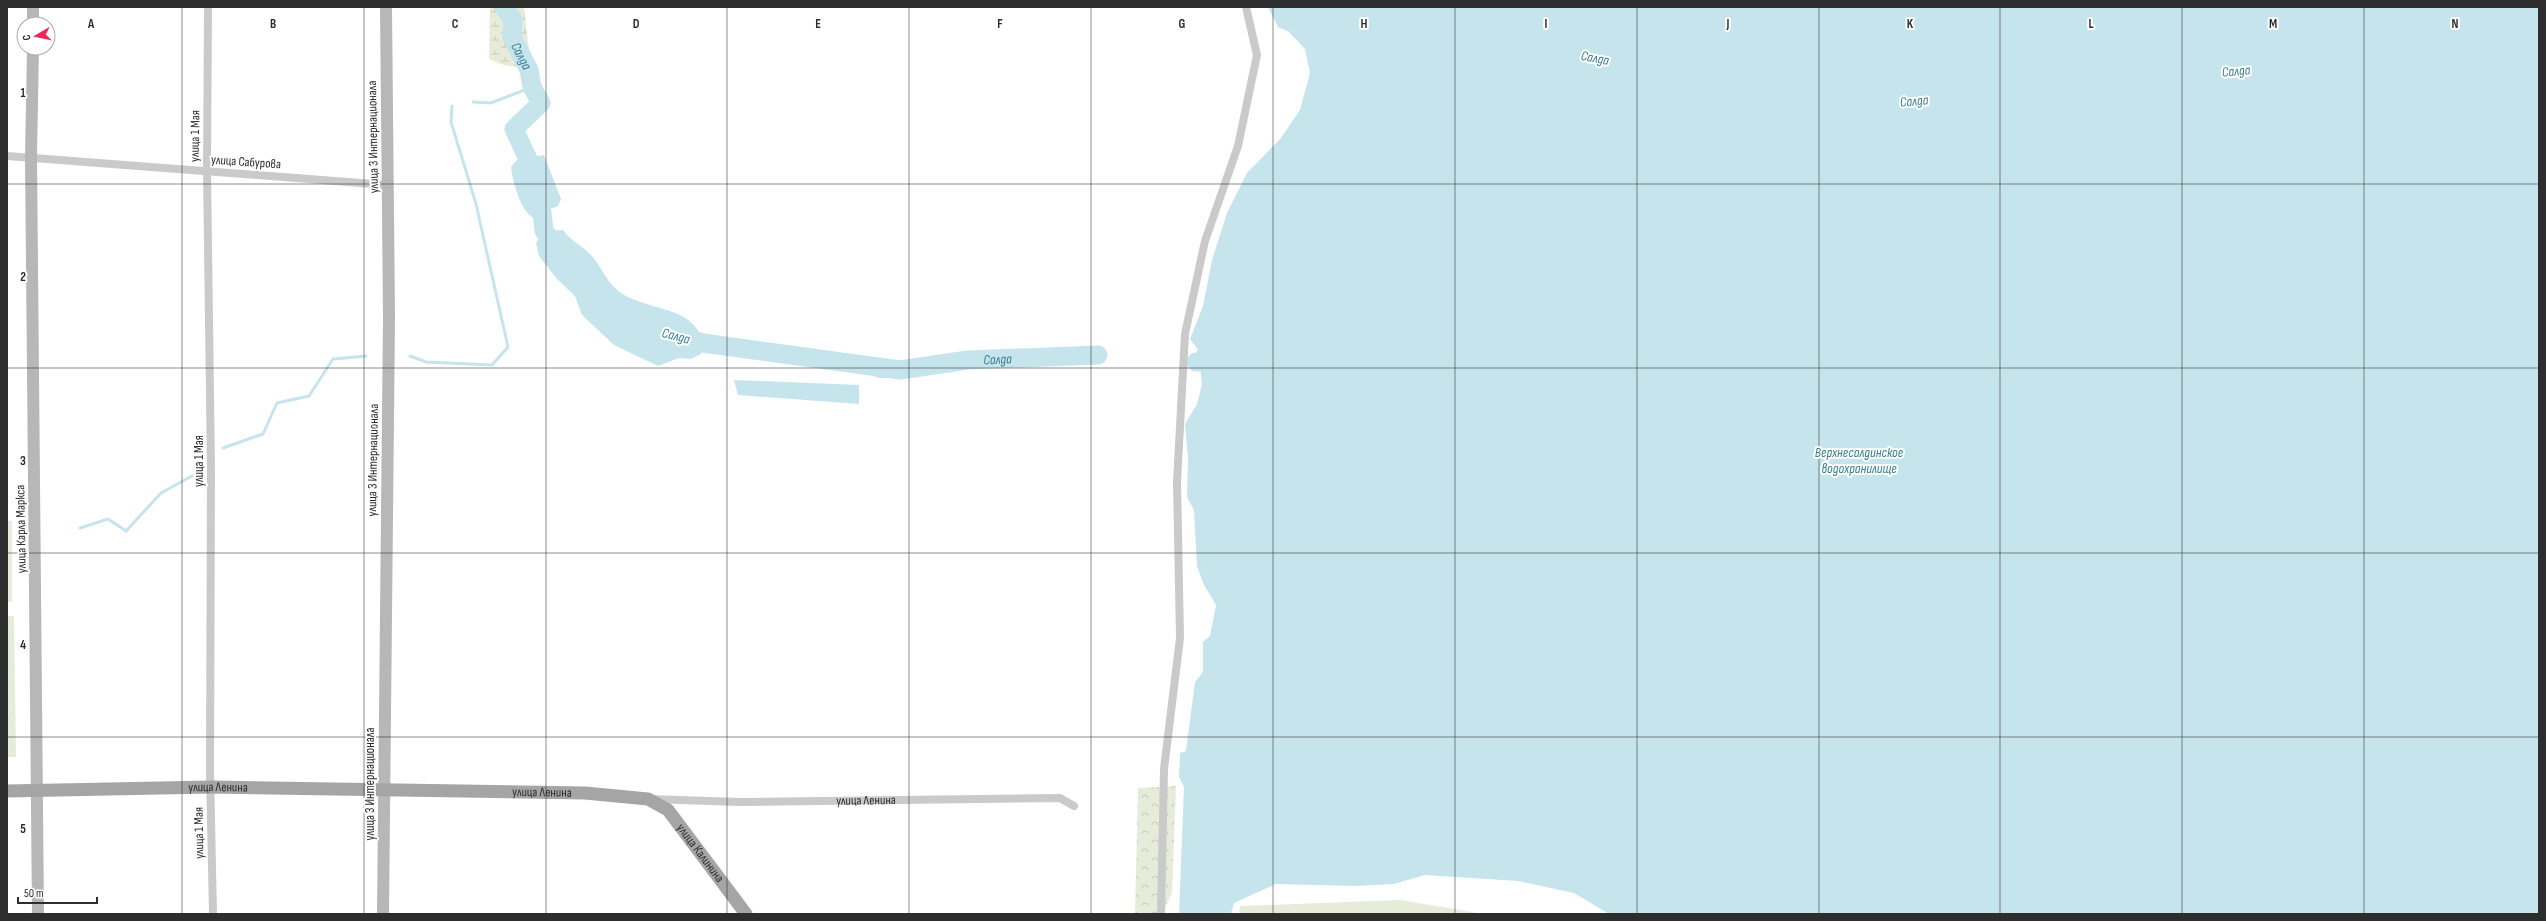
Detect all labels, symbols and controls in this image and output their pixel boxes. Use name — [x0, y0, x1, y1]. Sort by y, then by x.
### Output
north arrow — [16, 16, 56, 56]
text: A — [87, 16, 95, 32]
text: B — [270, 16, 276, 32]
text: C — [452, 16, 459, 32]
text: D — [633, 16, 640, 32]
text: E — [815, 16, 821, 32]
text: F — [997, 16, 1003, 32]
text: G — [1179, 16, 1186, 32]
text: H — [1361, 16, 1368, 32]
text: I — [1545, 16, 1548, 32]
text: J — [1726, 16, 1730, 32]
text: K — [1907, 16, 1914, 32]
text: L — [2088, 16, 2094, 32]
text: M — [2269, 16, 2277, 32]
text: N — [2452, 16, 2459, 32]
text: С — [20, 33, 33, 41]
water label: Салда — [508, 39, 536, 73]
water label: Салда — [1579, 47, 1611, 69]
water label: Салда — [2221, 61, 2251, 81]
street label: улица 3 Интернационала — [364, 80, 382, 194]
text: 1 — [20, 85, 26, 101]
water label: Салда — [1899, 91, 1929, 111]
street label: улица 1 Мая — [187, 110, 203, 162]
street label: улица Сабурова — [211, 152, 281, 172]
text: 2 — [20, 269, 26, 285]
water label: Салда — [660, 324, 692, 348]
water label: Салда — [983, 350, 1012, 368]
street label: улица 3 Интернационала — [364, 403, 382, 517]
street label: улица 1 Мая — [191, 435, 207, 487]
water label: Верхнесалдинское водохранилище — [1815, 444, 1904, 477]
text: 3 — [20, 453, 26, 469]
street label: улица Карла Маркса — [12, 485, 30, 573]
text: 4 — [20, 637, 26, 653]
street label: улица 3 Интернационала — [362, 728, 378, 840]
street label: улица Ленина — [188, 779, 248, 796]
street label: улица Ленина — [512, 784, 572, 801]
street label: улица Ленина — [836, 792, 896, 809]
street label: улица 1 Мая — [191, 807, 207, 859]
street label: улица Калинина — [673, 820, 728, 886]
text: 5 — [20, 821, 26, 837]
scale bar — [18, 879, 97, 905]
text: 50 m — [24, 886, 44, 901]

